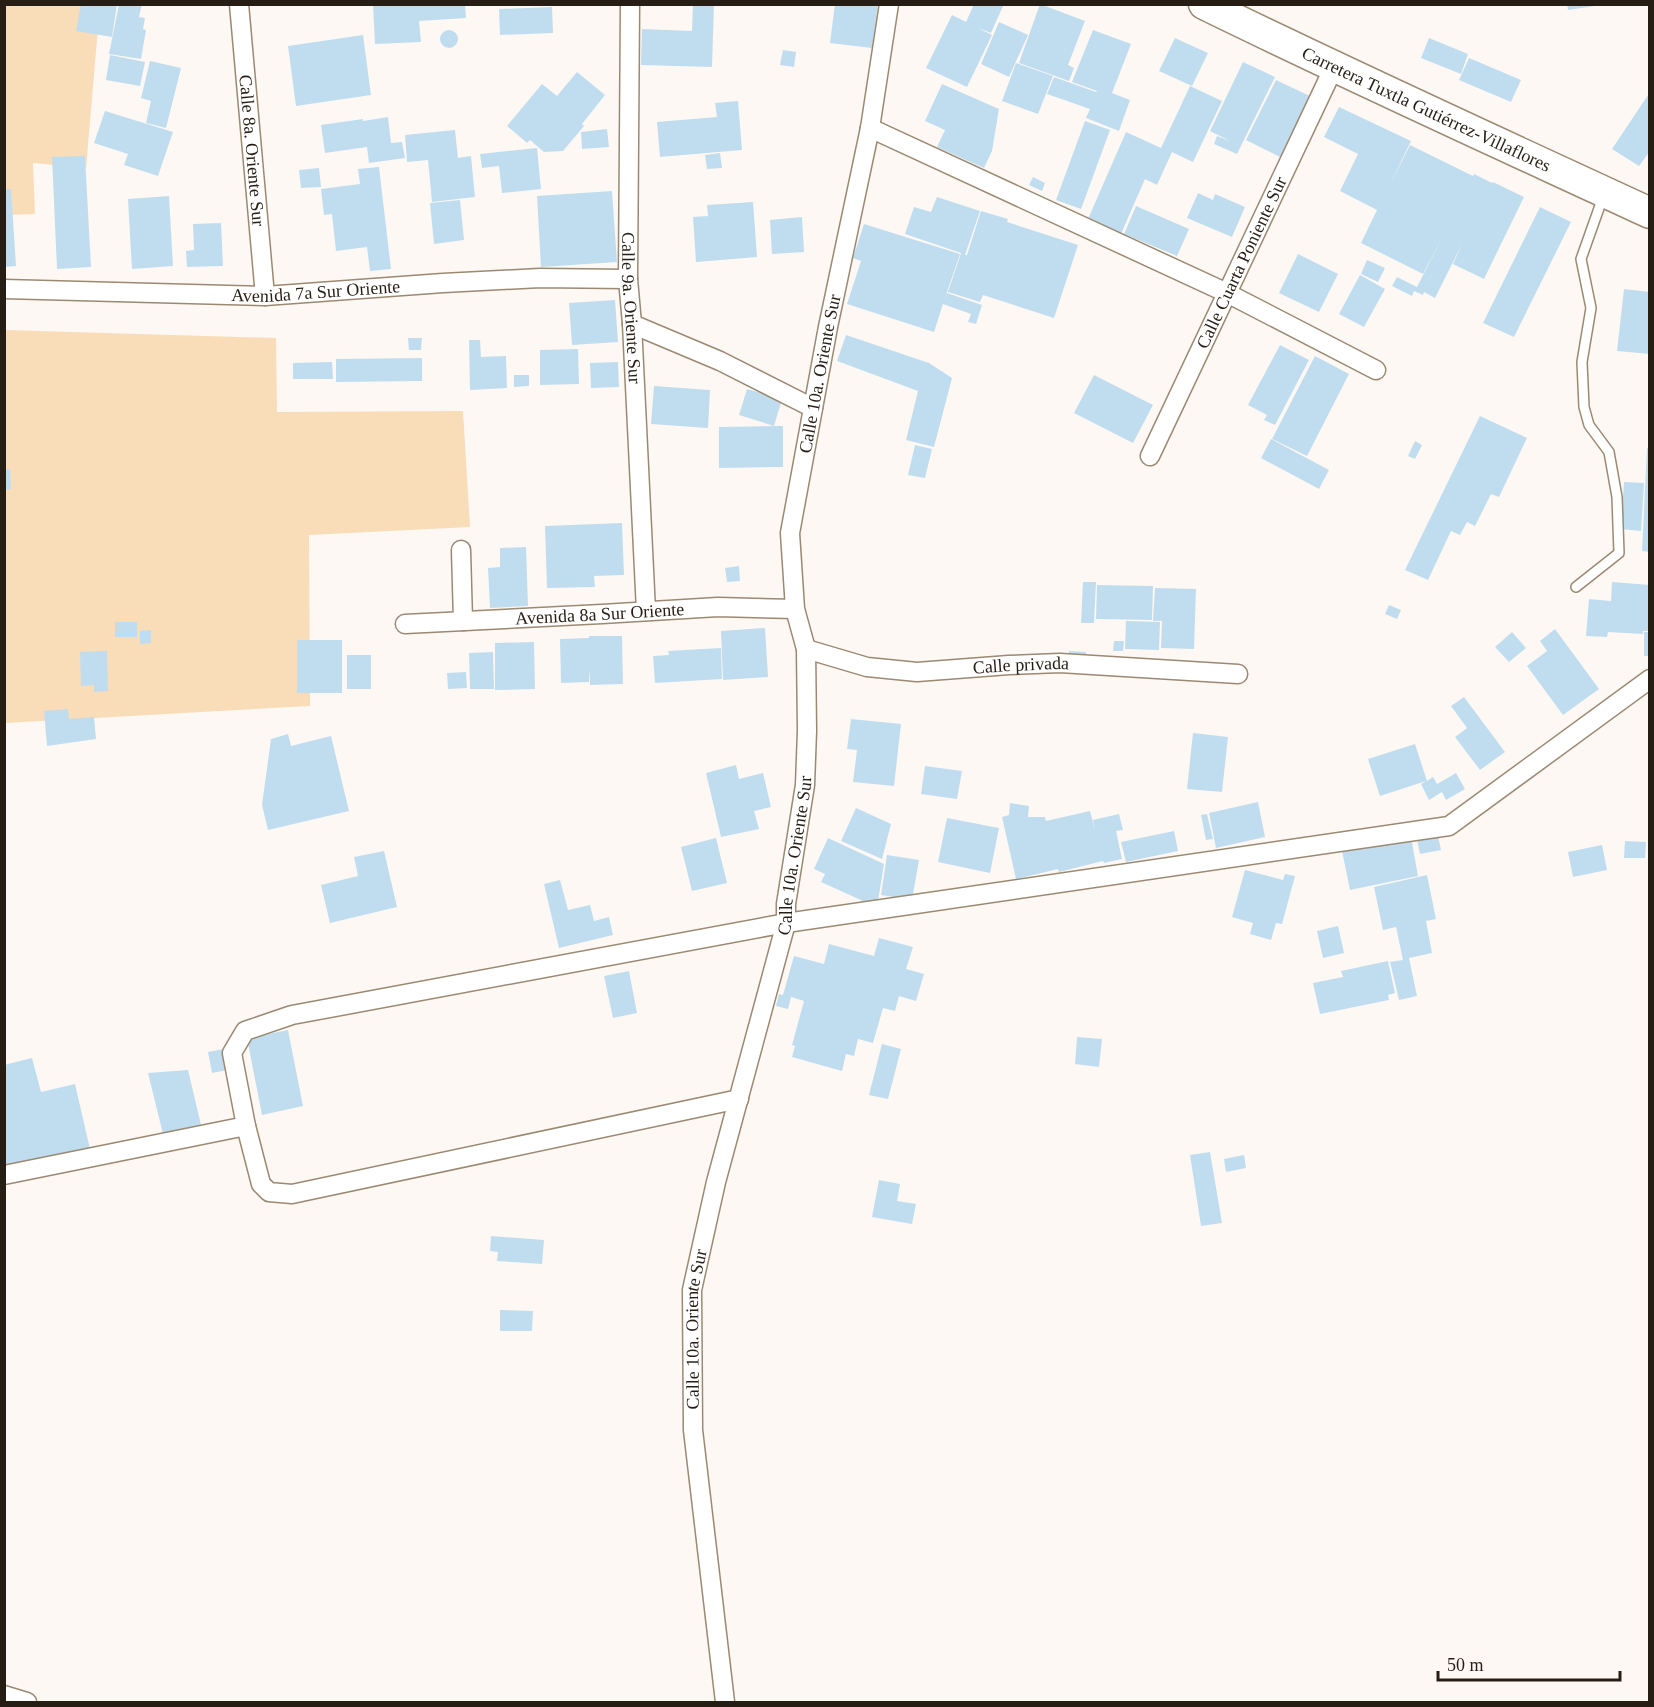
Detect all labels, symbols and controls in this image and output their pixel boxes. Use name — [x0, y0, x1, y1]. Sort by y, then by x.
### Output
street label: Carretera Tuxtla Gutiérrez-Villaflores — [1299, 43, 1554, 176]
street label: Calle 8a. Oriente Sur — [235, 74, 269, 227]
street label: Calle Cuarta Poniente Sur — [1192, 173, 1291, 352]
street label: Calle 9a. Oriente Sur — [618, 232, 645, 384]
street label: Avenida 7a Sur Oriente — [231, 276, 401, 306]
street label: Calle 10a. Oriente Sur — [795, 293, 845, 455]
street label: Avenida 8a Sur Oriente — [515, 599, 685, 628]
street label: Calle privada — [972, 653, 1070, 678]
street label: Calle 10a. Oriente Sur — [773, 775, 815, 938]
street label: Calle 10a. Oriente Sur — [682, 1247, 711, 1409]
scale bar — [1438, 1644, 1620, 1682]
text: 50 m — [1447, 1655, 1484, 1675]

